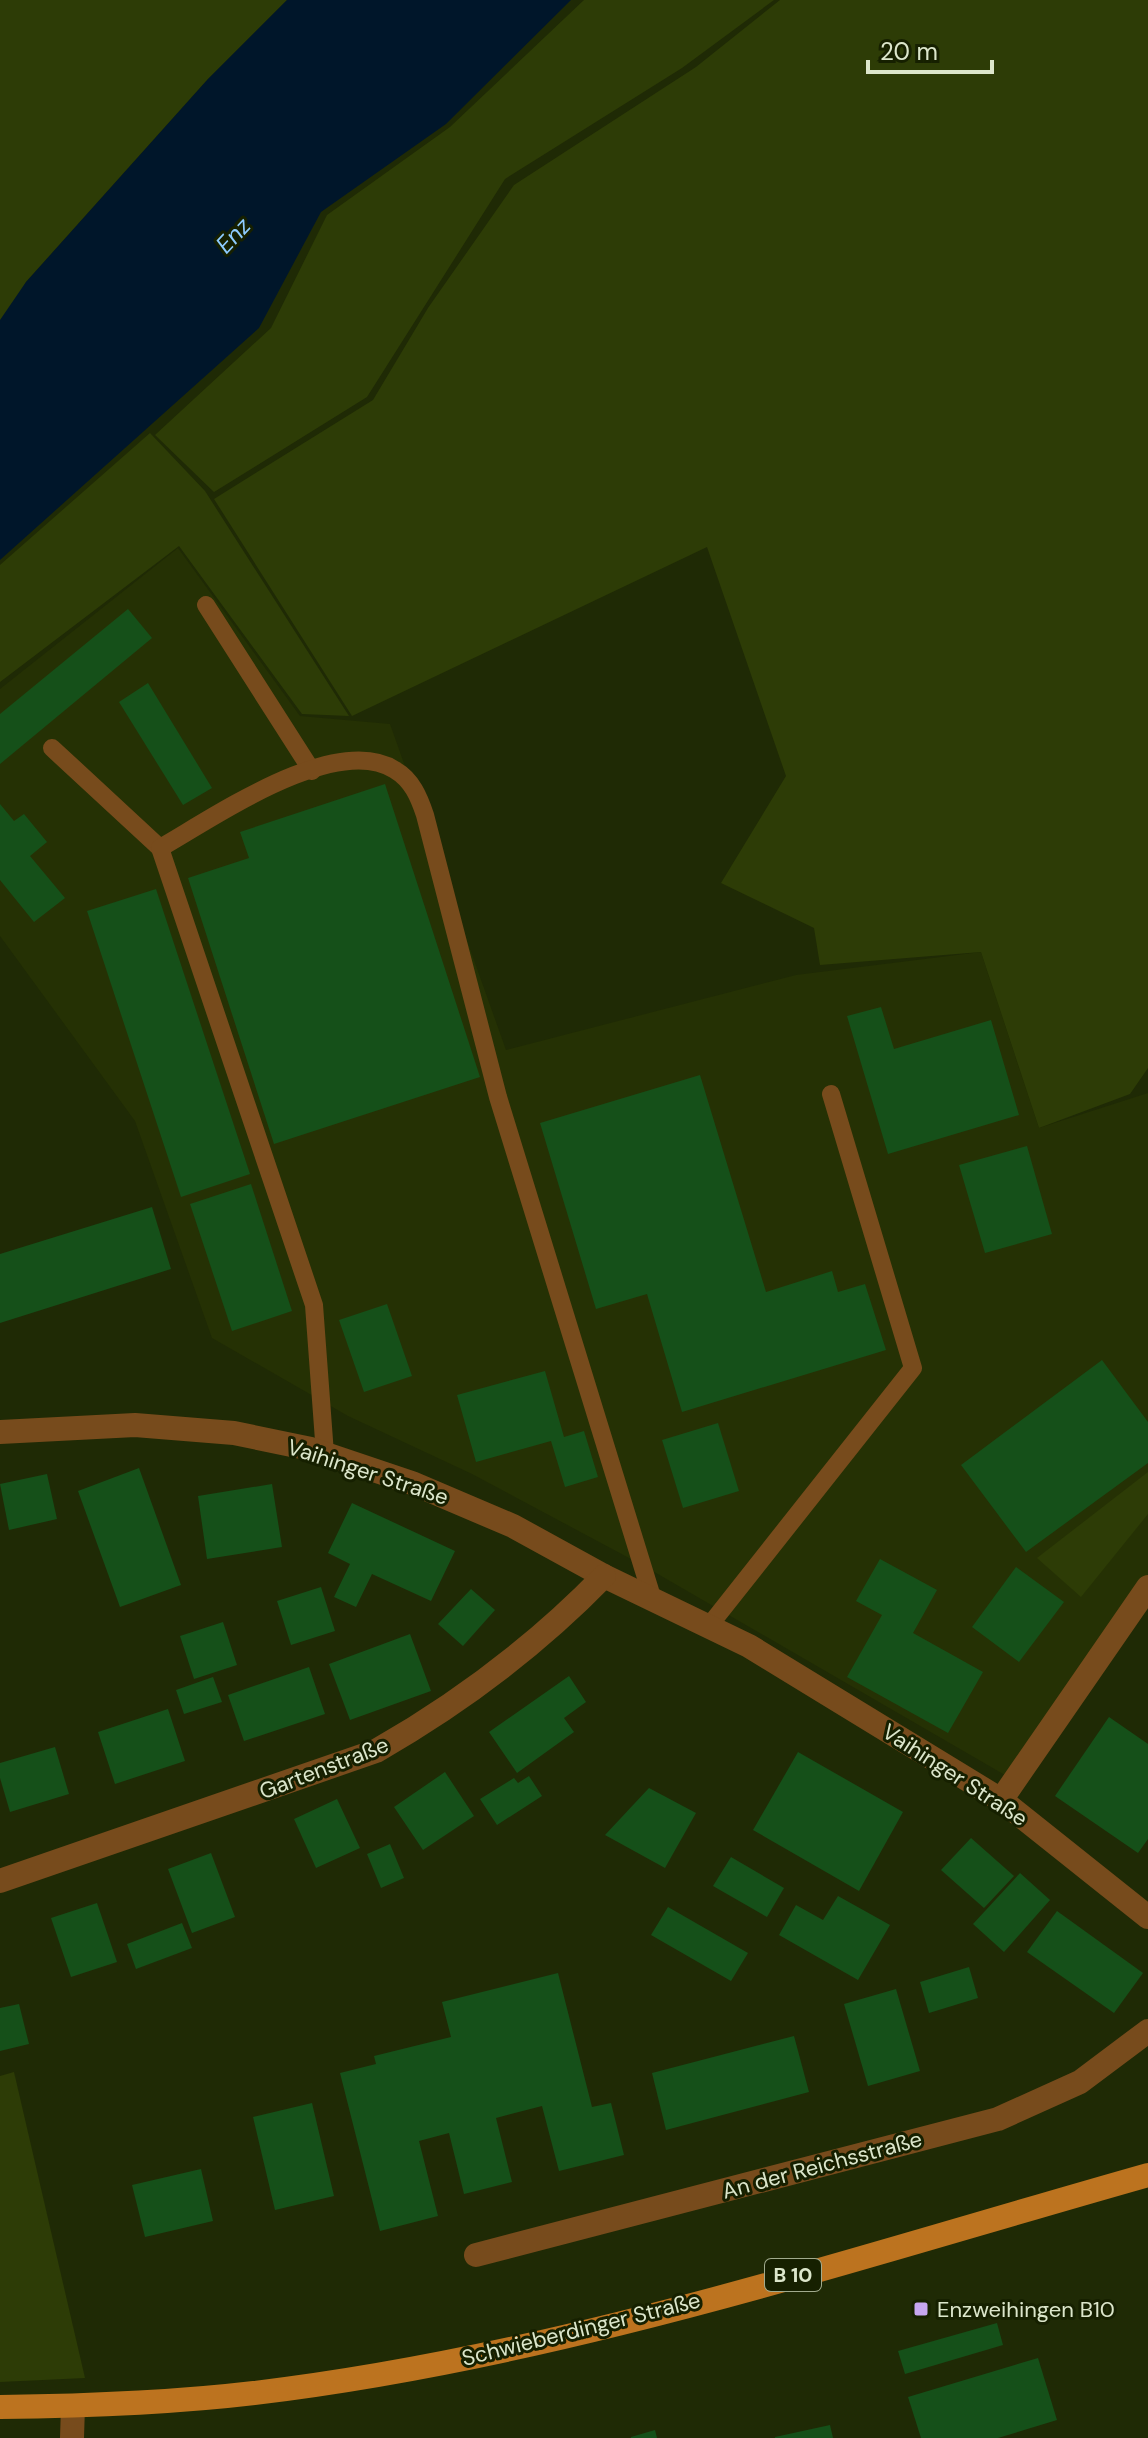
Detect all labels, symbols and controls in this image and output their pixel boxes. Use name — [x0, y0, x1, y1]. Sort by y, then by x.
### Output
scale bar — [868, 24, 992, 74]
text: 20 m — [880, 36, 938, 67]
water label: Enz — [209, 210, 258, 259]
street label: Vaihinger Straße — [284, 1432, 452, 1512]
street label: Vaihinger Straße — [877, 1717, 1033, 1833]
street label: Gartenstraße — [255, 1730, 393, 1806]
street label: An der Reichsstraße — [719, 2124, 925, 2206]
road number: B 10 — [765, 2259, 821, 2291]
street label: Schwieberdinger Straße — [459, 2285, 703, 2373]
place label: Enzweihingen B10 — [937, 2295, 1115, 2324]
marker: Enzweihingen B10 — [912, 2300, 930, 2318]

